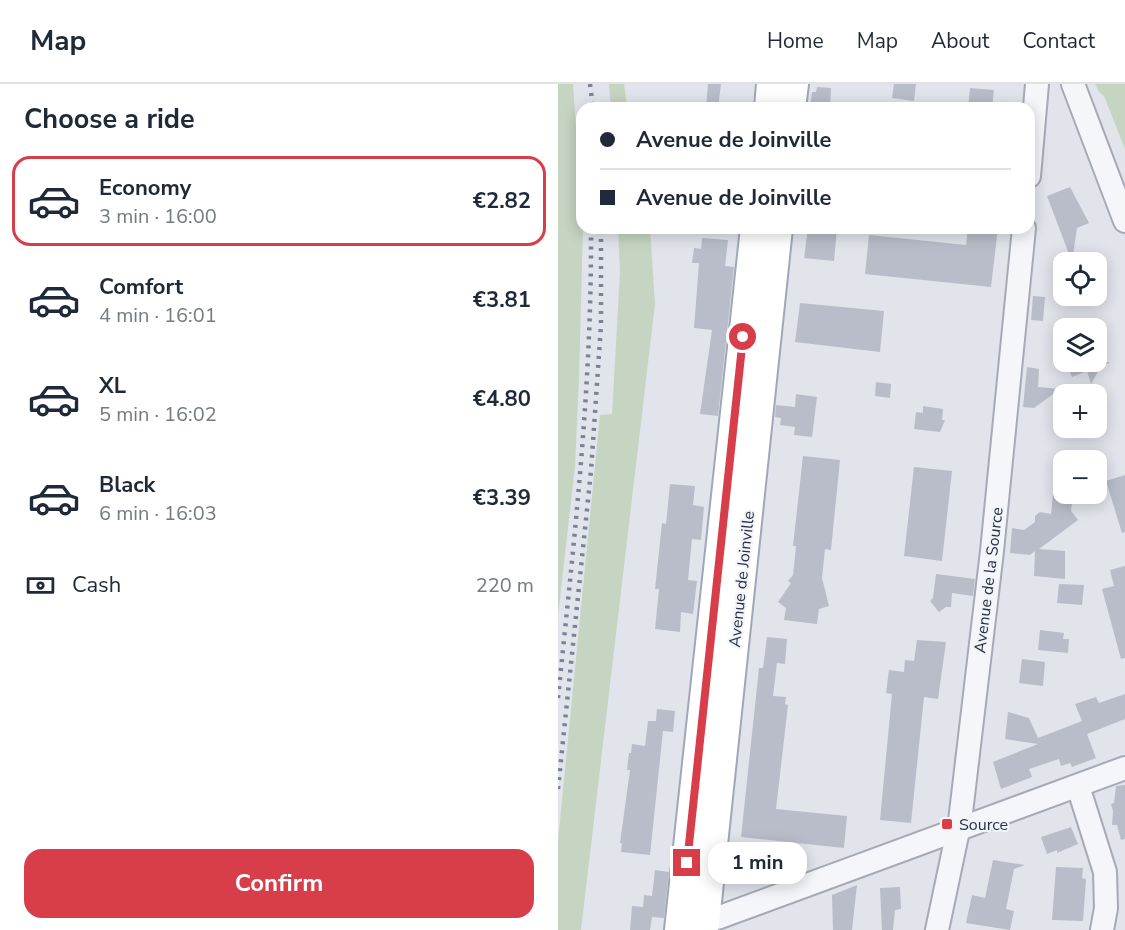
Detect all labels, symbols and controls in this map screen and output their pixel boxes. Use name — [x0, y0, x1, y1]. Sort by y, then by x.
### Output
text: Map — [30, 22, 86, 60]
text: Home — [767, 27, 824, 55]
text: Map — [857, 27, 898, 55]
text: About — [931, 27, 989, 55]
text: Contact — [1022, 27, 1095, 55]
text: Choose a ride — [24, 101, 195, 138]
text: Avenue de Joinville — [636, 125, 832, 155]
text: Economy — [99, 173, 191, 203]
icon: car — [27, 174, 81, 228]
text: Avenue de Joinville — [636, 183, 832, 213]
text: €2.82 — [473, 186, 531, 216]
text: 3 min · 16:00 — [99, 203, 217, 230]
map controls — [1053, 252, 1107, 504]
button: locate — [1053, 252, 1107, 306]
text: Comfort — [99, 272, 183, 302]
icon: car — [27, 273, 81, 327]
text: €3.81 — [473, 285, 531, 315]
text: 4 min · 16:01 — [99, 302, 217, 329]
button: layers — [1053, 318, 1107, 372]
route start — [729, 323, 756, 350]
text: XL — [99, 371, 126, 401]
icon: car — [27, 372, 81, 426]
text: €4.80 — [473, 384, 531, 414]
button: + — [1053, 384, 1107, 438]
text: 5 min · 16:02 — [99, 401, 217, 428]
button: − — [1053, 450, 1107, 504]
text: Black — [99, 470, 155, 500]
icon: car — [27, 471, 81, 525]
text: €3.39 — [473, 483, 531, 513]
text: 6 min · 16:03 — [99, 500, 217, 527]
street label: Avenue de la Source — [969, 506, 1009, 654]
street label: Avenue de Joinville — [724, 510, 760, 648]
icon: cash — [24, 569, 57, 602]
text: Cash — [72, 570, 121, 600]
text: 220 m — [476, 572, 534, 599]
place label: Source — [959, 814, 1008, 836]
marker: Source — [940, 817, 954, 831]
callout: 1 min — [708, 842, 807, 884]
button: Confirm — [24, 849, 534, 918]
route end — [673, 849, 700, 876]
text: 1 min — [732, 849, 783, 876]

